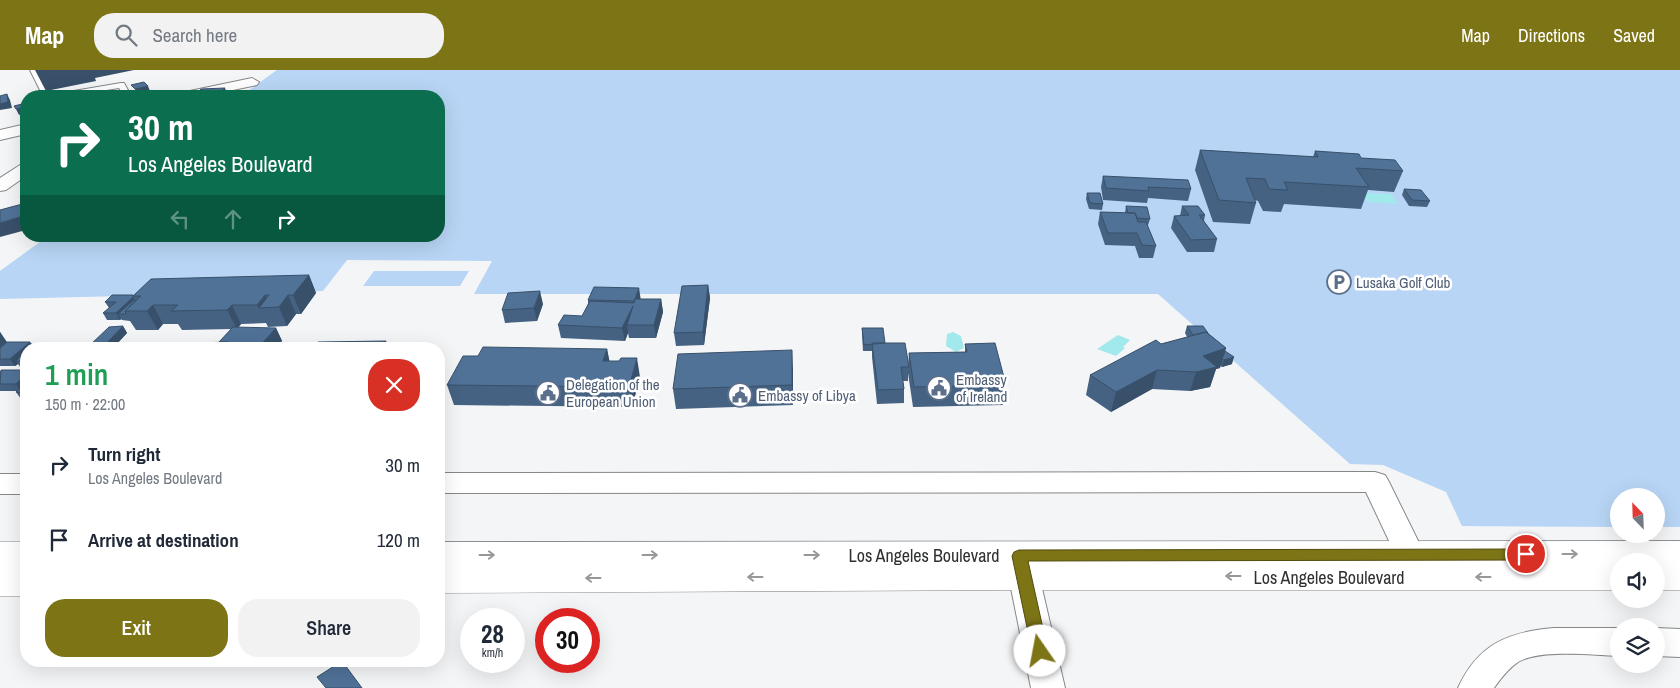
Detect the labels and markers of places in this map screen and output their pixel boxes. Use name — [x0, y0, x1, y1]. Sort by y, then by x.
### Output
parking icon: Lusaka Golf Club — [1326, 269, 1352, 295]
place label: Lusaka Golf Club — [1356, 272, 1451, 293]
place label: Embassy of Ireland — [956, 369, 1007, 407]
place label: Delegation of the European Union — [566, 374, 660, 412]
public building icon: Embassy of Ireland — [926, 375, 952, 401]
public building icon: Delegation of the European Union — [535, 380, 561, 406]
public building icon: Embassy of Libya — [727, 382, 753, 408]
place label: Embassy of Libya — [758, 385, 856, 406]
pin — [1505, 533, 1547, 575]

